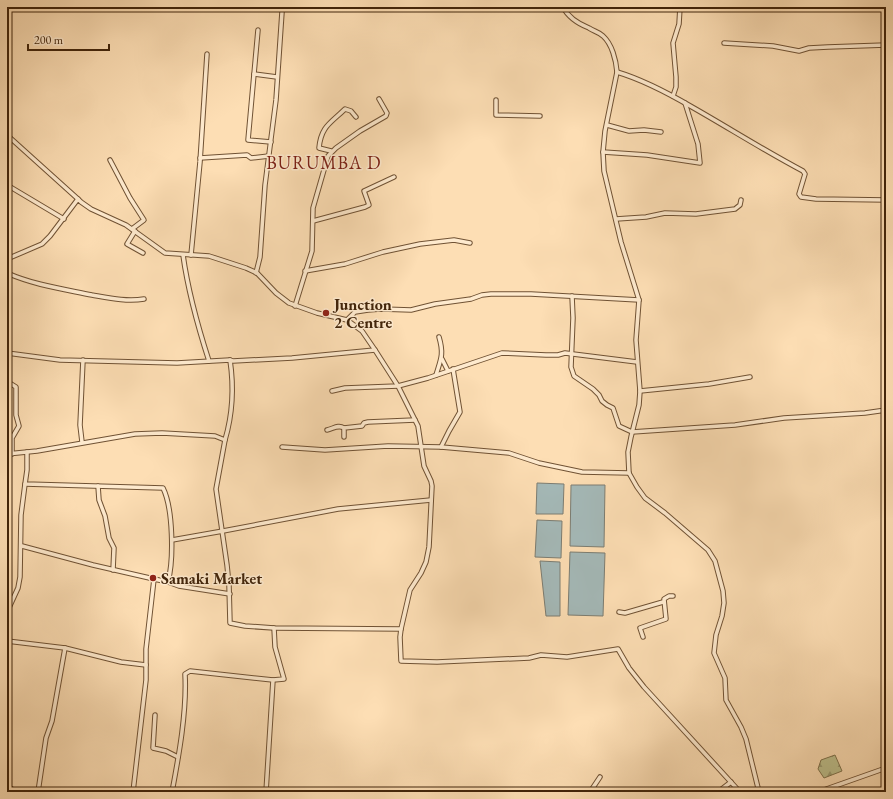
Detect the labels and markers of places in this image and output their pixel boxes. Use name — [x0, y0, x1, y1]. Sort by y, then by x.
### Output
place label: Junction 2 Centre — [332, 294, 392, 333]
marker: Junction 2 Centre — [321, 308, 331, 318]
place label: Samaki Market — [161, 568, 262, 589]
marker: Samaki Market — [148, 573, 158, 583]

